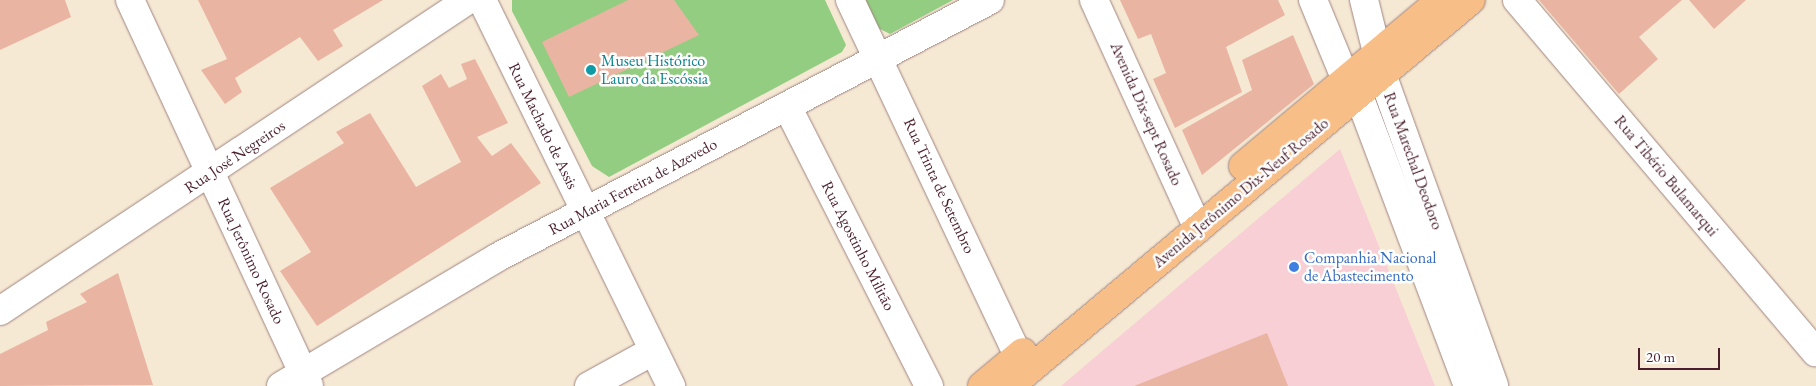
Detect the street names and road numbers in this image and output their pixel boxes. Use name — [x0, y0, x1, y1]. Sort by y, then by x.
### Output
street label: Avenida Dix-sept Rosado — [1106, 39, 1186, 189]
street label: Rua Machado de Assis — [504, 60, 582, 192]
street label: Rua Marechal Deodoro — [1379, 90, 1447, 232]
street label: Rua Tibério Bulamarqui — [1610, 112, 1722, 240]
street label: Avenida Jerônimo Dix-Neuf Rosado — [1149, 114, 1333, 272]
street label: Rua Trinta de Setembro — [899, 115, 979, 257]
street label: Rua José Negreiros — [181, 116, 289, 198]
street label: Rua Maria Ferreira de Azevedo — [546, 134, 720, 240]
street label: Rua Agostinho Militão — [817, 178, 899, 314]
street label: Rua Jerônimo Rosado — [213, 195, 289, 327]

